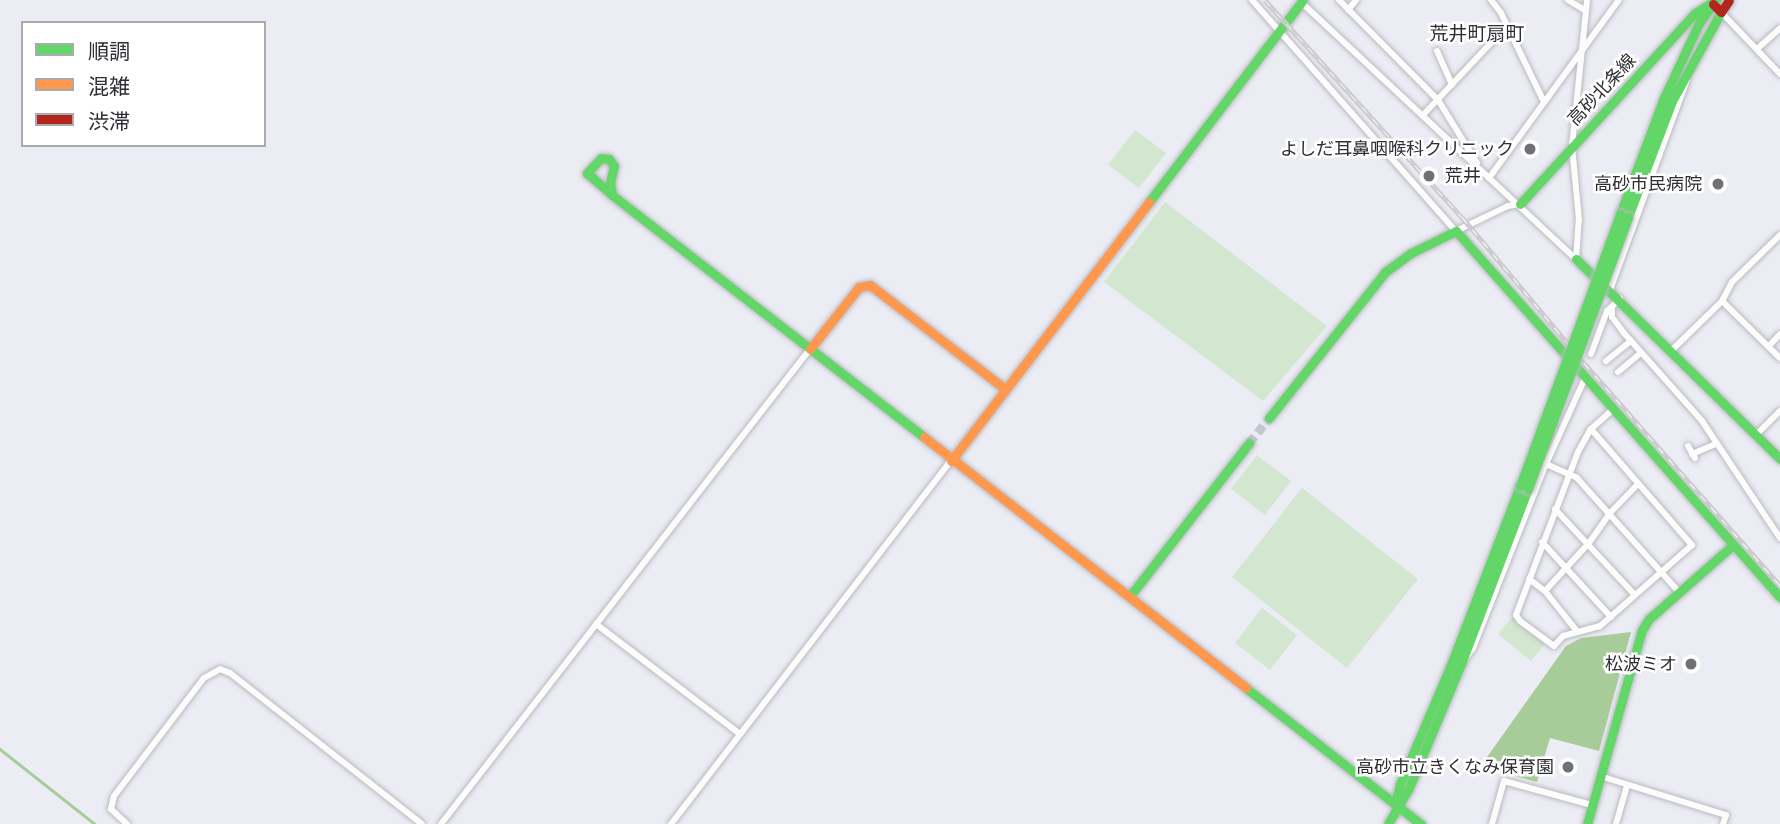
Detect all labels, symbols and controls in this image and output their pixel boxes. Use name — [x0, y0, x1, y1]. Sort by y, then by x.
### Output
legend — [21, 21, 266, 147]
district label: 荒井町扇町 — [1430, 23, 1524, 45]
text: 順調 — [88, 38, 130, 65]
street label: 高砂北条線 — [1563, 50, 1641, 130]
text: 混雑 — [88, 73, 130, 100]
text: 渋滞 — [88, 108, 130, 135]
place label: よしだ耳鼻咽喉科クリニック — [1280, 138, 1514, 160]
marker: よしだ耳鼻咽喉科クリニック — [1520, 139, 1540, 159]
place label: 荒井 — [1445, 165, 1481, 187]
marker: 荒井 — [1419, 166, 1439, 186]
place label: 高砂市民病院 — [1594, 173, 1702, 195]
marker: 高砂市民病院 — [1708, 174, 1728, 194]
place label: 松波ミオ — [1605, 653, 1677, 675]
marker: 松波ミオ — [1683, 656, 1699, 672]
place label: 高砂市立きくなみ保育園 — [1356, 756, 1554, 778]
marker: 高砂市立きくなみ保育園 — [1560, 759, 1576, 775]

